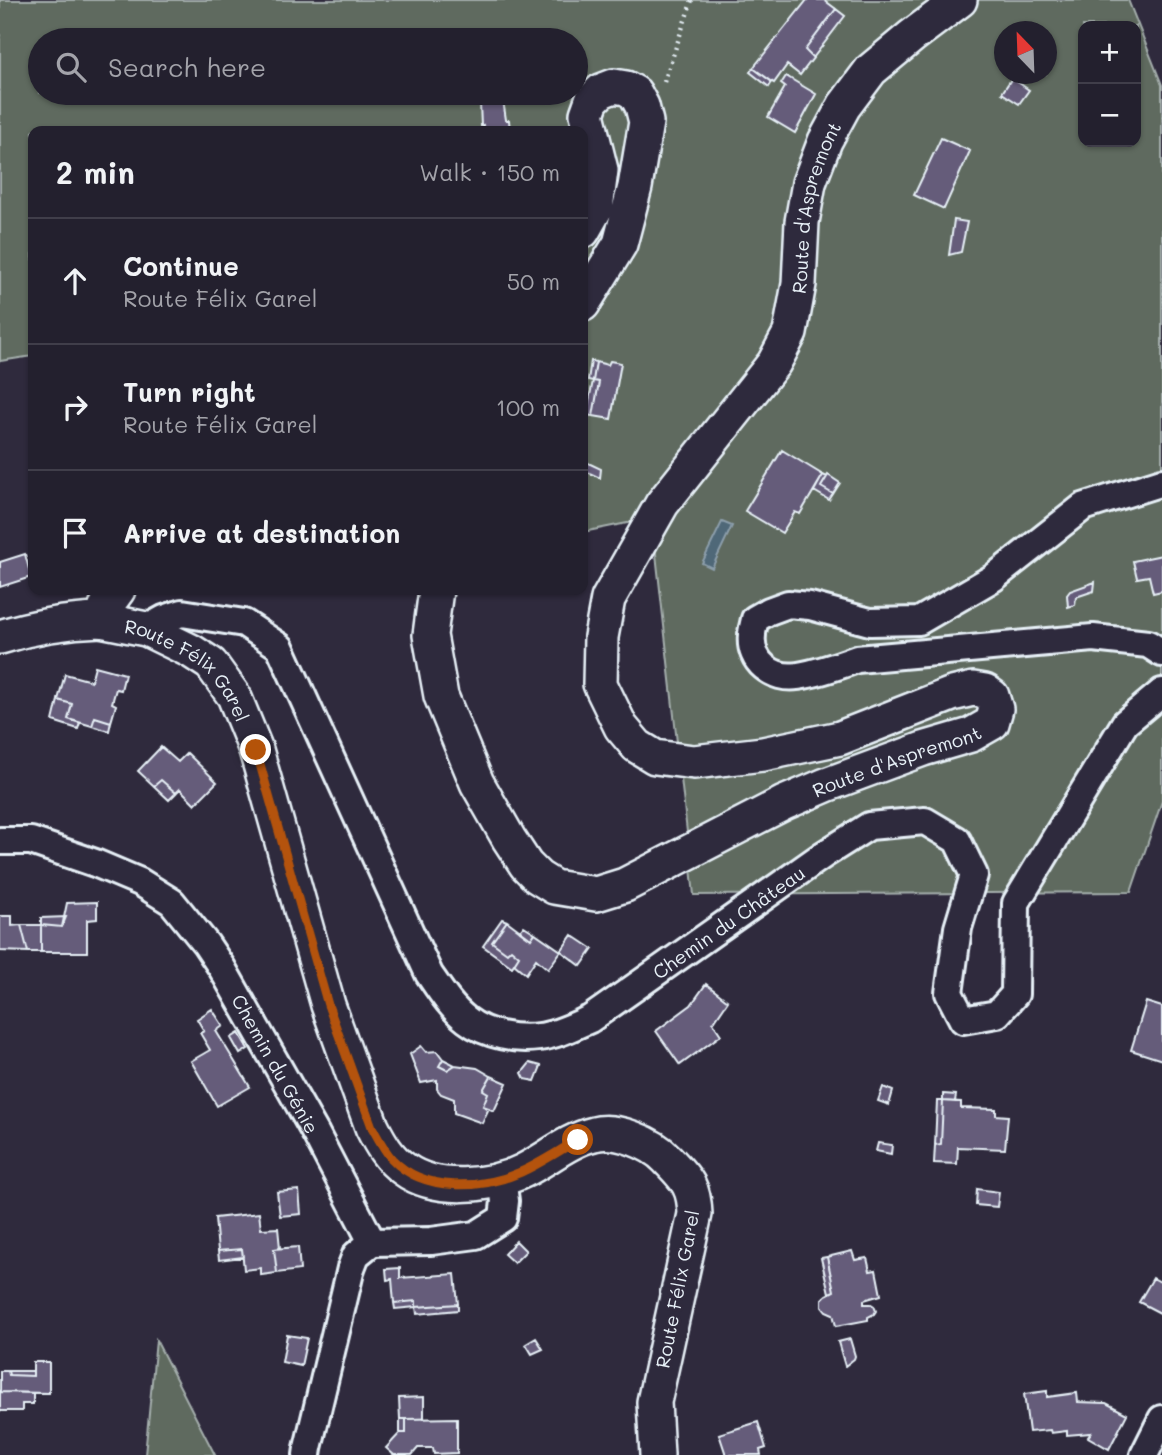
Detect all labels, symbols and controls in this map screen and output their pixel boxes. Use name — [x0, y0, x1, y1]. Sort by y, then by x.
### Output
north arrow — [994, 21, 1057, 84]
map controls — [1078, 21, 1141, 147]
button: + — [1078, 21, 1141, 84]
search box — [28, 28, 588, 105]
icon: search — [52, 48, 90, 86]
text: Search here — [108, 50, 266, 84]
button: − — [1078, 84, 1141, 147]
street label: Route d'Aspremont — [785, 117, 846, 296]
text: 2 min — [56, 152, 135, 192]
text: Walk · 150 m — [419, 157, 560, 187]
text: Continue — [123, 249, 239, 283]
icon: ahead — [56, 262, 94, 300]
text: 50 m — [507, 266, 560, 296]
text: Route Félix Garel — [123, 283, 318, 313]
text: Turn right — [123, 375, 256, 409]
icon: right — [56, 388, 94, 426]
text: 100 m — [496, 392, 560, 422]
text: Route Félix Garel — [123, 409, 318, 439]
icon: arrive — [56, 514, 94, 552]
text: Arrive at destination — [123, 516, 400, 550]
street label: Route Félix Garel — [123, 613, 255, 725]
street label: Route d'Aspremont — [808, 719, 986, 802]
route end — [240, 734, 271, 765]
street label: Chemin du Château — [647, 859, 809, 984]
street label: Chemin du Génie — [227, 989, 325, 1138]
route start — [562, 1124, 593, 1155]
street label: Route Félix Garel — [649, 1208, 705, 1370]

